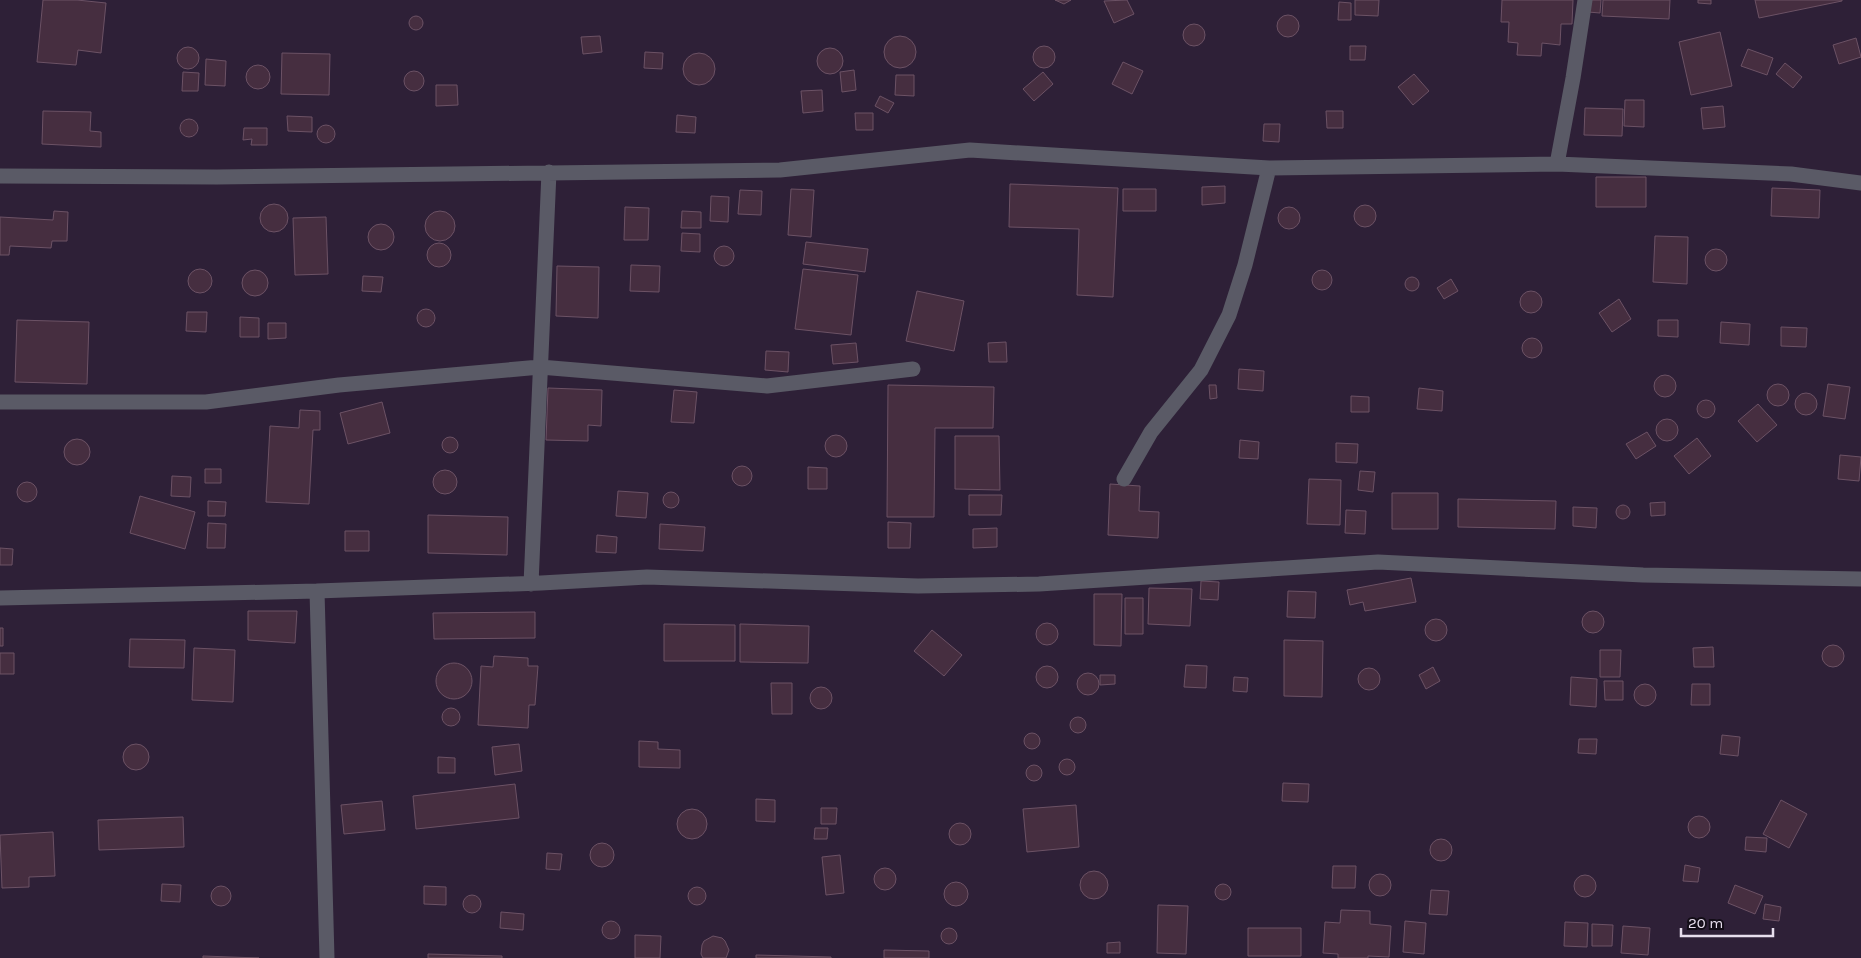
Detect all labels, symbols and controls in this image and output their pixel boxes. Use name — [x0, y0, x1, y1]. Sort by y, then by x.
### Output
scale bar — [1681, 906, 1774, 938]
text: 20 m — [1688, 914, 1723, 932]

